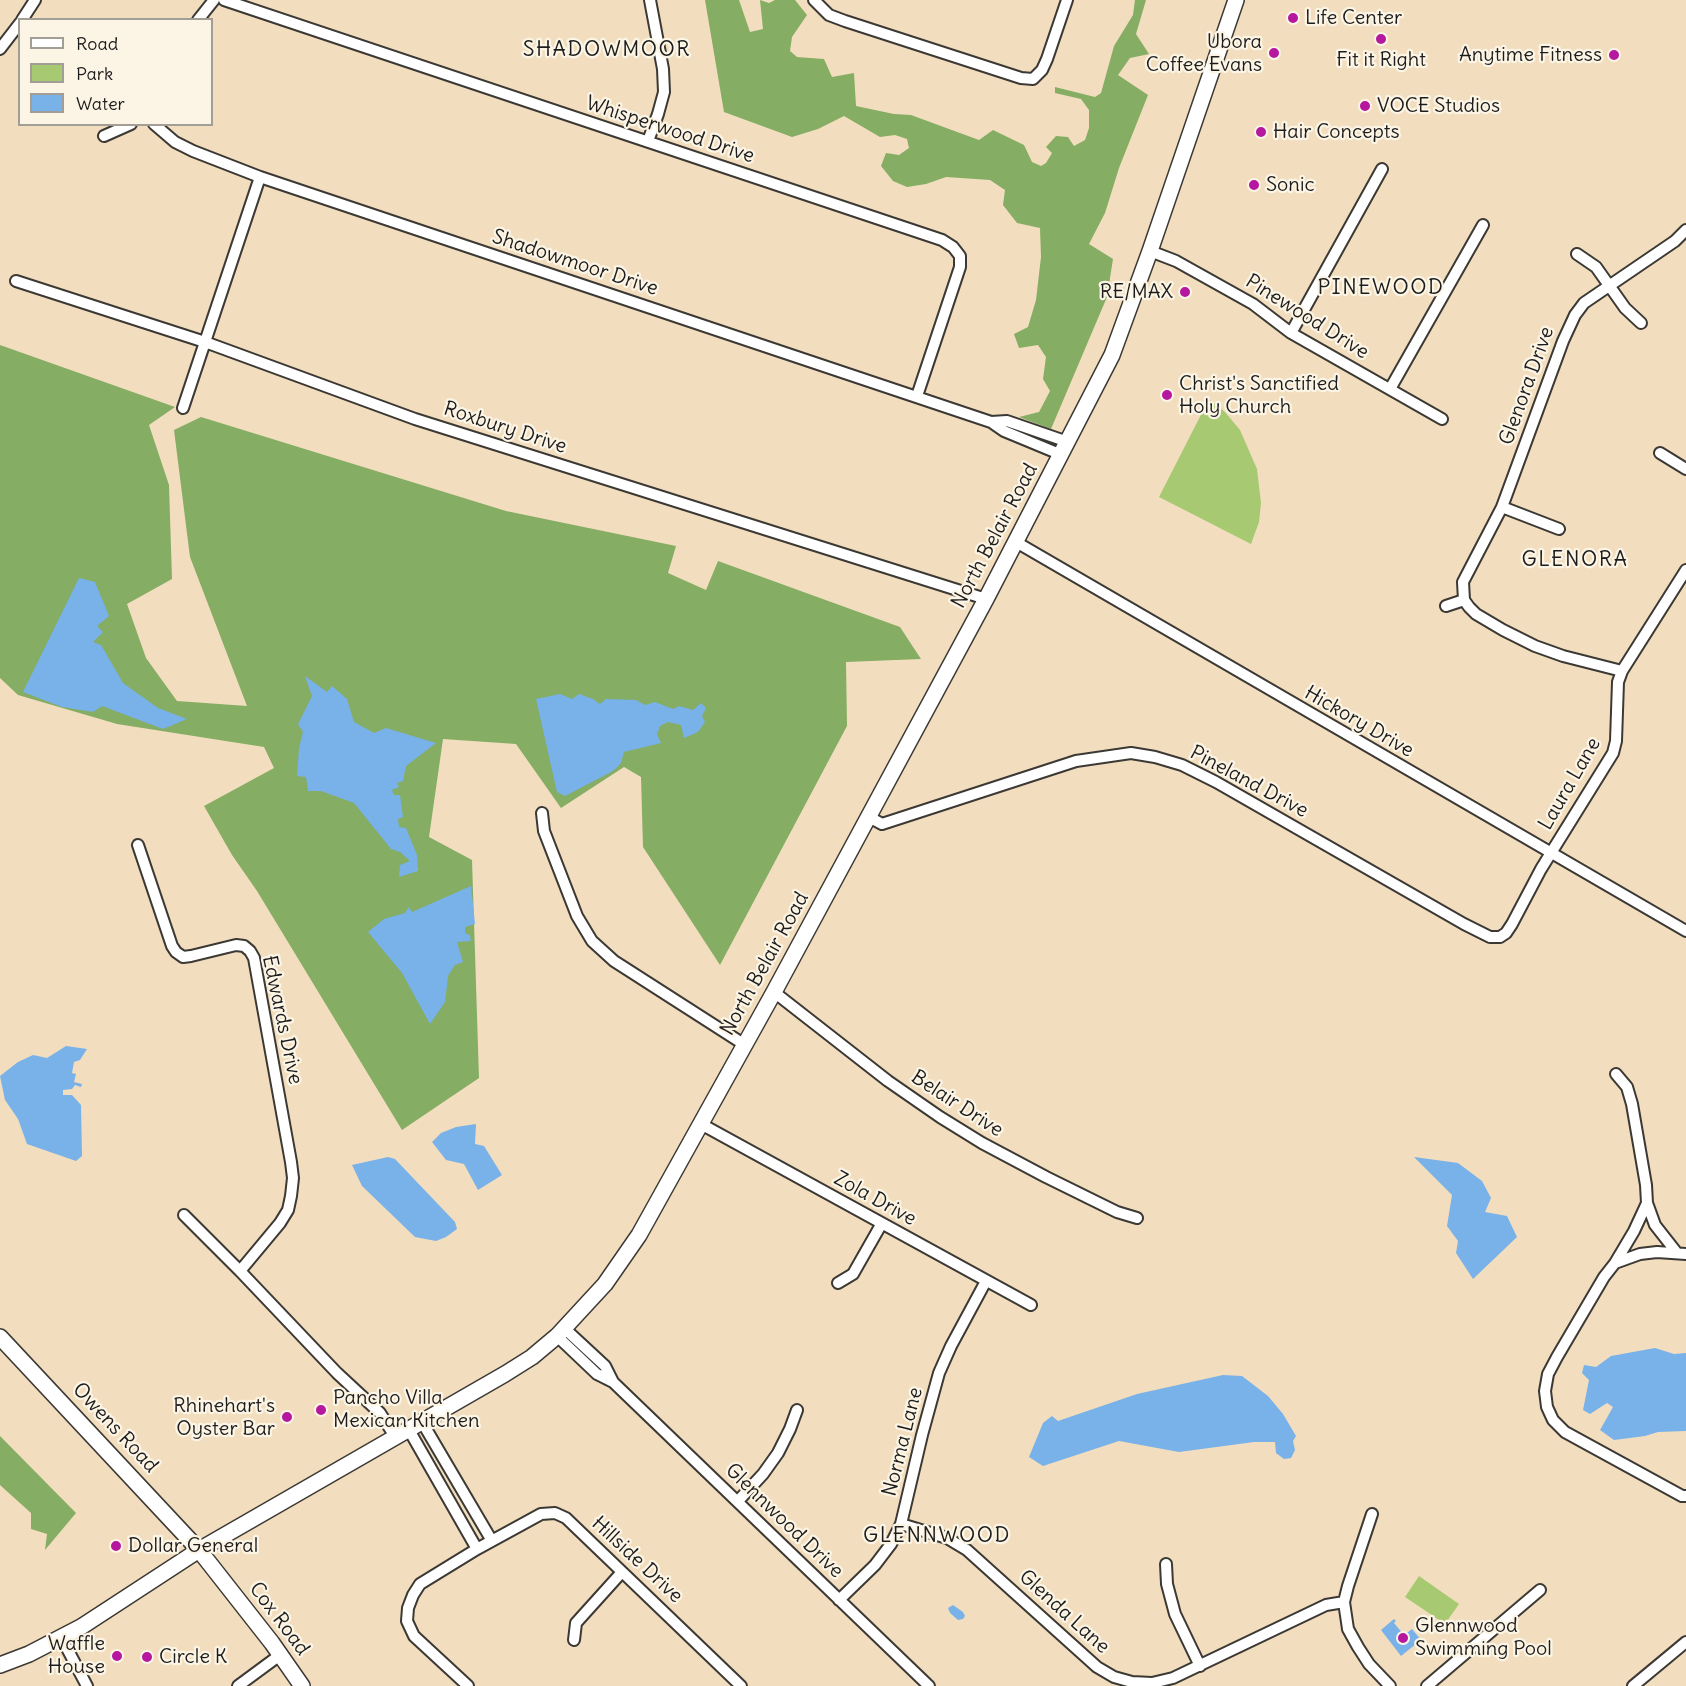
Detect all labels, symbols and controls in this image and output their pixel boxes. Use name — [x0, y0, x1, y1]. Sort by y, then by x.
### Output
place label: Life Center — [1305, 6, 1402, 30]
marker: Life Center — [1286, 11, 1300, 25]
legend — [18, 18, 213, 126]
place label: Ubora Coffee Evans — [1146, 30, 1262, 77]
text: Road — [76, 32, 118, 55]
marker: Fit it Right — [1374, 32, 1388, 46]
district label: SHADOWMOOR — [523, 37, 691, 63]
place label: Anytime Fitness — [1459, 43, 1602, 67]
marker: Ubora Coffee Evans — [1267, 46, 1281, 60]
place label: Fit it Right — [1336, 48, 1426, 72]
marker: Anytime Fitness — [1607, 48, 1621, 62]
text: Park — [76, 62, 113, 85]
street label: Whisperwood Drive — [583, 91, 757, 169]
text: Water — [76, 92, 125, 115]
place label: VOCE Studios — [1377, 94, 1500, 118]
marker: VOCE Studios — [1358, 99, 1372, 113]
place label: Hair Concepts — [1273, 120, 1400, 144]
marker: Hair Concepts — [1254, 125, 1268, 139]
place label: Sonic — [1266, 173, 1315, 197]
marker: Sonic — [1247, 178, 1261, 192]
street label: Shadowmoor Drive — [489, 225, 661, 301]
street label: Pinewood Drive — [1241, 269, 1373, 365]
district label: PINEWOOD — [1318, 275, 1444, 301]
place label: RE/MAX — [1100, 280, 1173, 304]
marker: RE/MAX — [1178, 285, 1192, 299]
street label: Glenora Drive — [1495, 324, 1559, 448]
place label: Christ's Sanctified Holy Church — [1179, 372, 1339, 419]
marker: Christ's Sanctified Holy Church — [1160, 388, 1174, 402]
street label: Roxbury Drive — [441, 397, 569, 459]
street label: North Belair Road — [947, 460, 1043, 612]
district label: GLENORA — [1521, 547, 1629, 573]
street label: Hickory Drive — [1300, 681, 1418, 763]
street label: Laura Lane — [1534, 734, 1606, 834]
street label: Pineland Drive — [1186, 741, 1312, 823]
street label: North Belair Road — [716, 888, 814, 1040]
street label: Edwards Drive — [257, 953, 307, 1087]
street label: Belair Drive — [907, 1065, 1007, 1143]
street label: Zola Drive — [830, 1167, 920, 1231]
street label: Owens Road — [67, 1378, 163, 1478]
street label: Norma Lane — [878, 1385, 928, 1499]
place label: Pancho Villa Mexican Kitchen — [333, 1386, 480, 1433]
place label: Rhinehart's Oyster Bar — [173, 1394, 275, 1441]
marker: Pancho Villa Mexican Kitchen — [314, 1403, 328, 1417]
marker: Rhinehart's Oyster Bar — [280, 1410, 294, 1424]
street label: Glennwood Drive — [720, 1459, 848, 1583]
street label: Hillside Drive — [586, 1512, 688, 1608]
district label: GLENNWOOD — [863, 1523, 1011, 1549]
place label: Dollar General — [128, 1534, 258, 1558]
marker: Dollar General — [109, 1539, 123, 1553]
street label: Glenda Lane — [1014, 1565, 1114, 1659]
street label: Cox Road — [244, 1578, 314, 1660]
place label: Glennwood Swimming Pool — [1415, 1614, 1552, 1661]
marker: Glennwood Swimming Pool — [1396, 1631, 1410, 1645]
place label: Waffle House — [48, 1632, 105, 1679]
place label: Circle K — [159, 1645, 227, 1669]
marker: Waffle House — [110, 1649, 124, 1663]
marker: Circle K — [140, 1650, 154, 1664]

